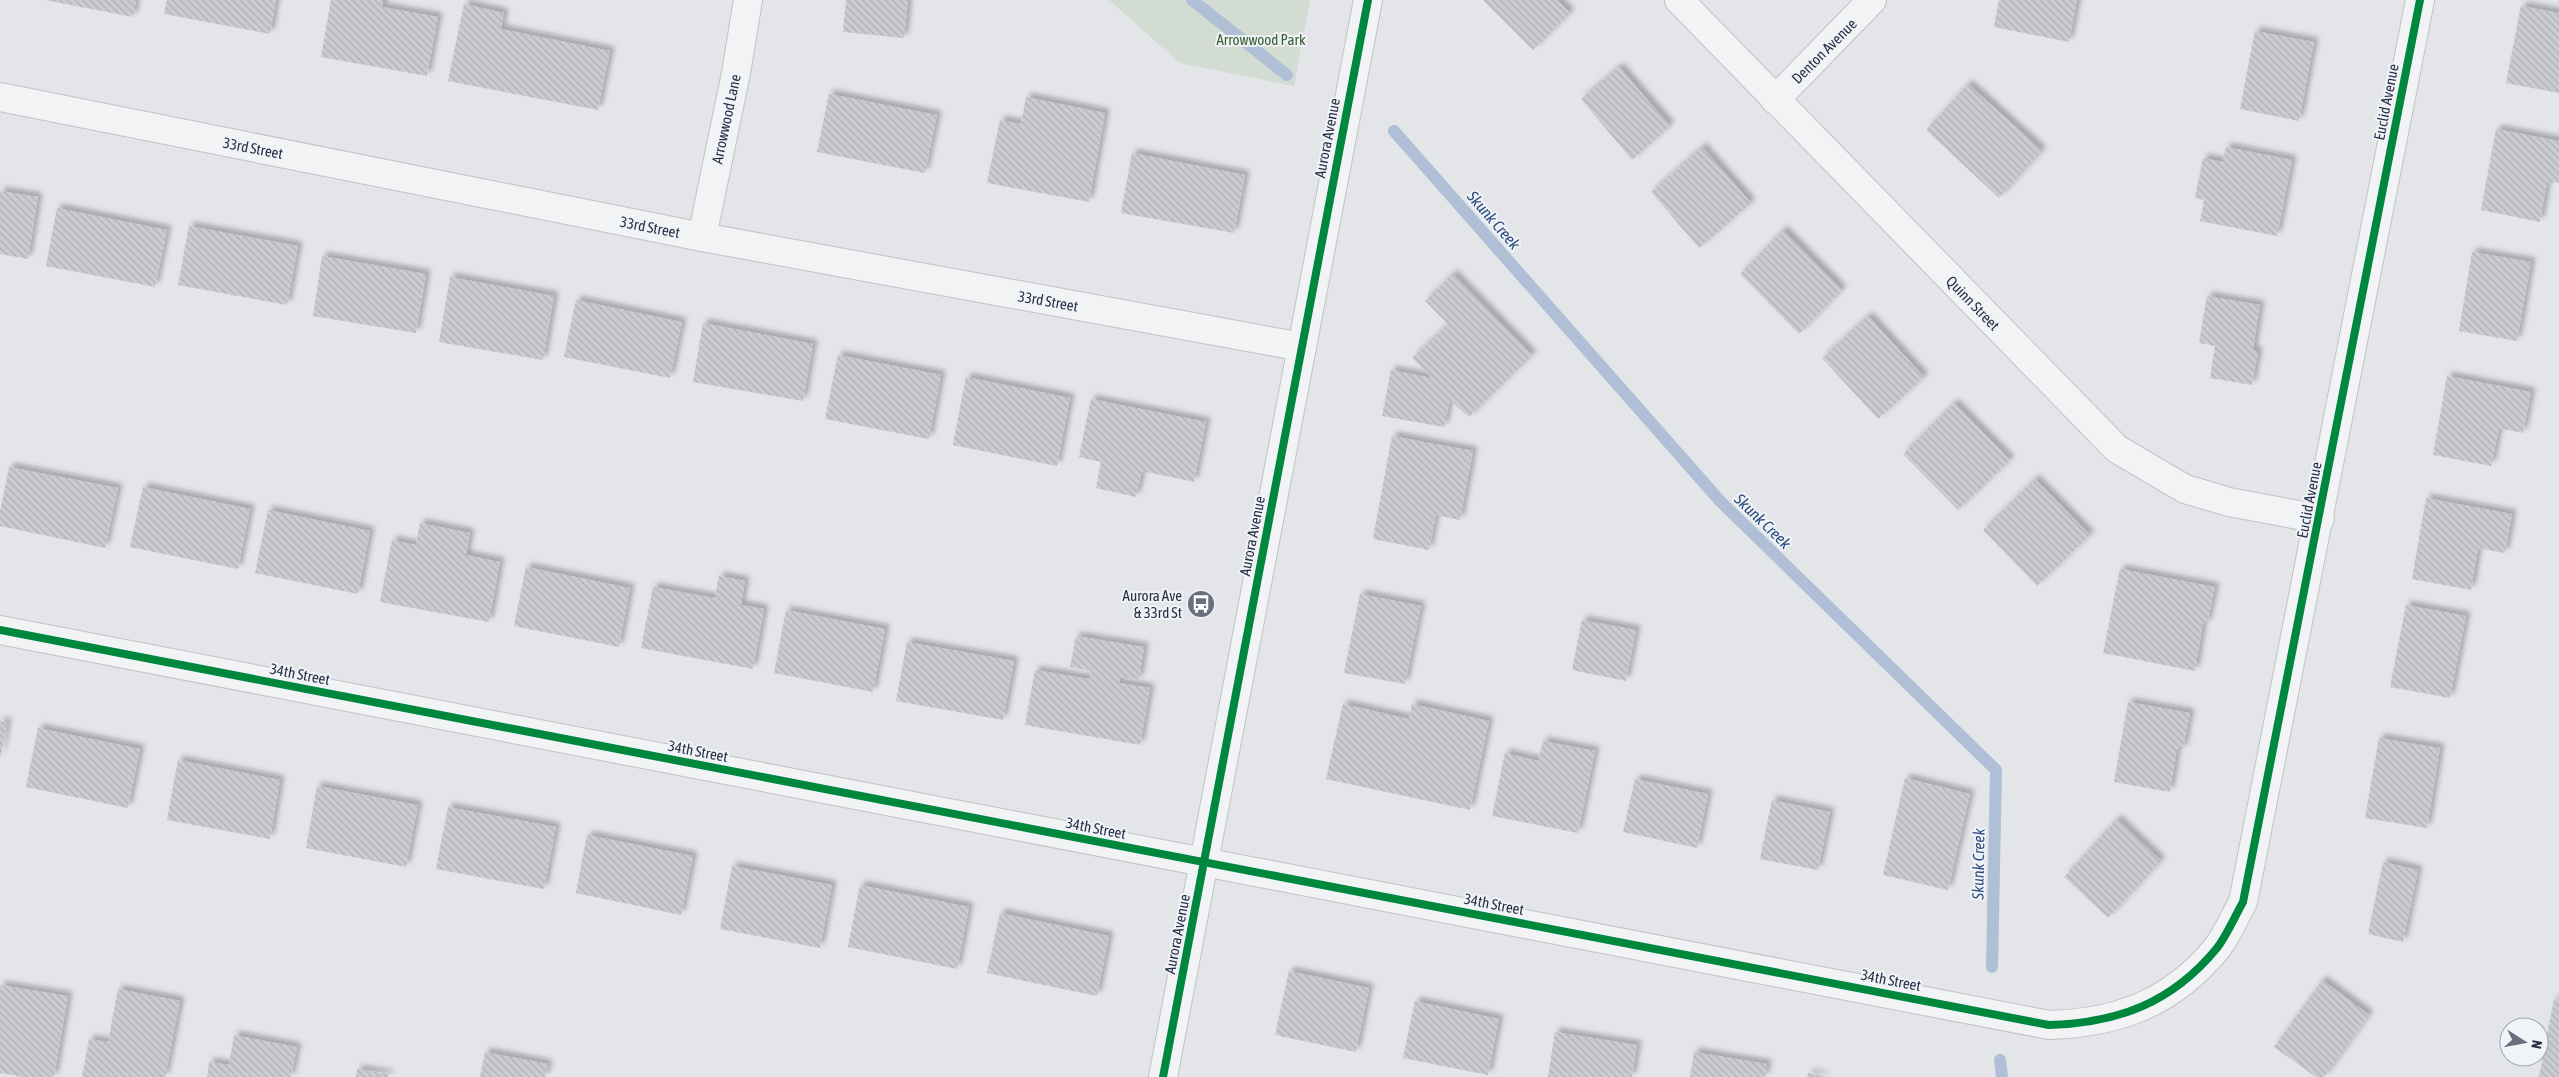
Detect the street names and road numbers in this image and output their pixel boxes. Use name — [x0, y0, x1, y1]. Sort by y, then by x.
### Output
street label: Denton Avenue — [1788, 15, 1860, 87]
street label: Euclid Avenue — [2370, 62, 2402, 142]
street label: Arrowwood Lane — [708, 73, 744, 165]
street label: Aurora Avenue — [1311, 97, 1343, 179]
street label: 33rd Street — [222, 134, 284, 162]
street label: 33rd Street — [619, 213, 681, 241]
street label: Quinn Street — [1943, 272, 2003, 334]
street label: 33rd Street — [1017, 287, 1079, 315]
street label: Euclid Avenue — [2293, 460, 2325, 540]
street label: Aurora Avenue — [1236, 495, 1268, 577]
street label: 34th Street — [269, 660, 331, 688]
street label: 34th Street — [667, 737, 729, 765]
street label: 34th Street — [1065, 814, 1127, 842]
street label: 34th Street — [1463, 890, 1525, 918]
street label: Aurora Avenue — [1161, 893, 1193, 975]
street label: 34th Street — [1860, 966, 1922, 994]

